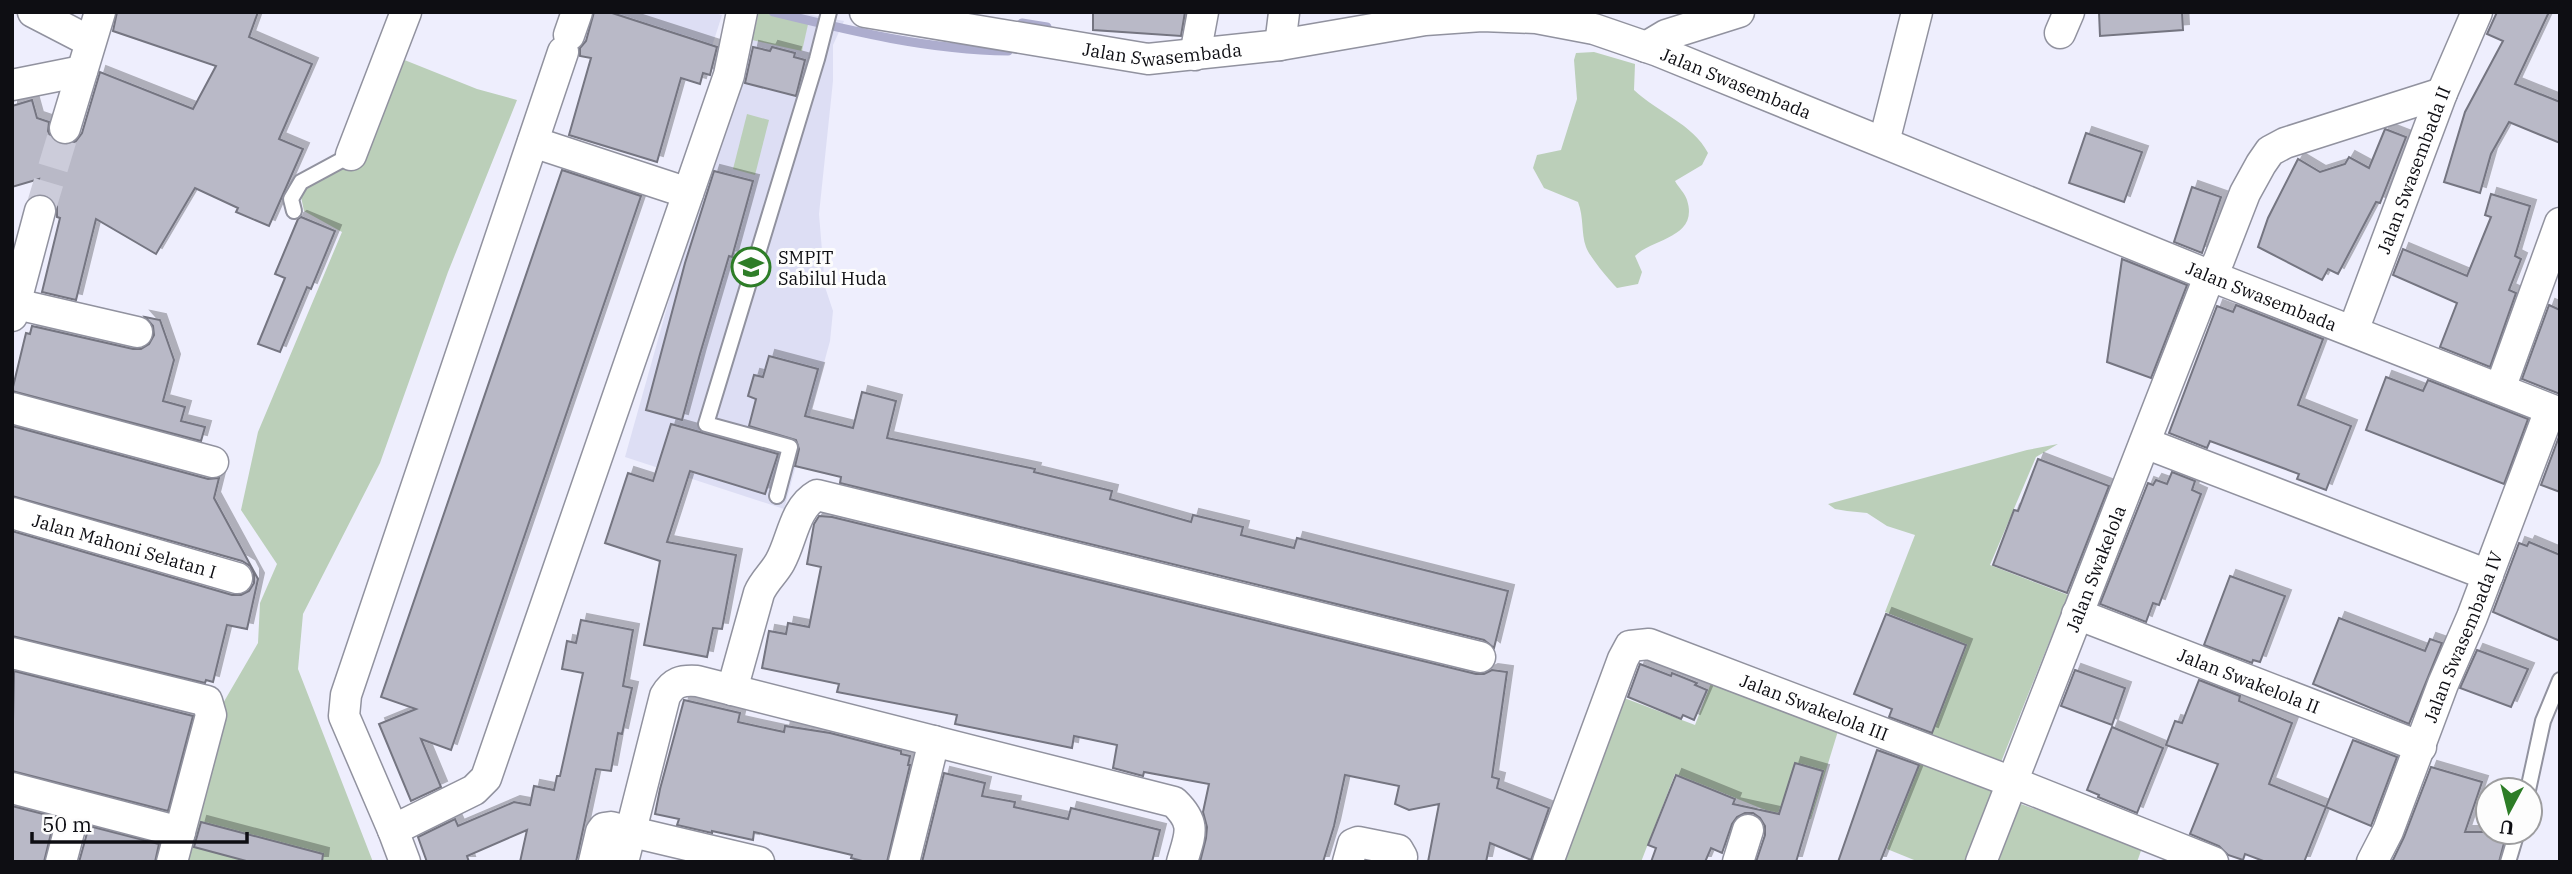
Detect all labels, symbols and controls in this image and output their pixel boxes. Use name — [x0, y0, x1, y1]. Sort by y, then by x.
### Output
street label: Jalan Swasembada — [1081, 37, 1243, 71]
street label: Jalan Swasembada — [1658, 42, 1815, 124]
street label: Jalan Swasembada II — [2371, 83, 2455, 257]
school or university icon: SMPIT Sabilul Huda — [730, 246, 772, 288]
place label: SMPIT Sabilul Huda — [778, 246, 887, 290]
street label: Jalan Swasembada — [2183, 256, 2341, 336]
street label: Jalan Swakelola — [2060, 502, 2131, 635]
street label: Jalan Mahoni Selatan I — [30, 508, 219, 583]
street label: Jalan Swasembada IV — [2418, 548, 2507, 726]
street label: Jalan Swakelola II — [2174, 642, 2323, 718]
street label: Jalan Swakelola III — [1737, 668, 1892, 745]
north arrow — [2474, 776, 2544, 846]
scale bar — [32, 800, 247, 844]
text: 50 m — [42, 810, 92, 838]
text: U — [2498, 815, 2516, 841]

